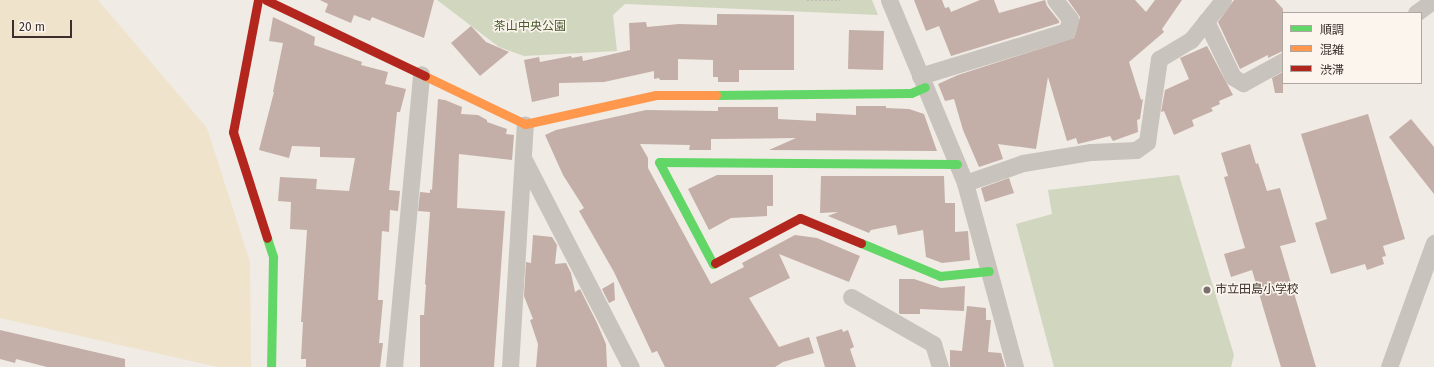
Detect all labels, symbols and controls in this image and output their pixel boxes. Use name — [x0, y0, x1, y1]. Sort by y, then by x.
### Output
scale bar — [14, 12, 74, 38]
legend — [1282, 12, 1422, 84]
text: 20 m — [19, 20, 45, 34]
park label: 茶山中央公園 — [494, 20, 566, 34]
text: 順調 — [1320, 23, 1344, 37]
text: 混雑 — [1320, 43, 1344, 57]
text: 渋滞 — [1320, 63, 1344, 77]
place label: 市立田島小学校 — [1215, 283, 1299, 297]
marker: 市立田島小学校 — [1202, 285, 1212, 295]

